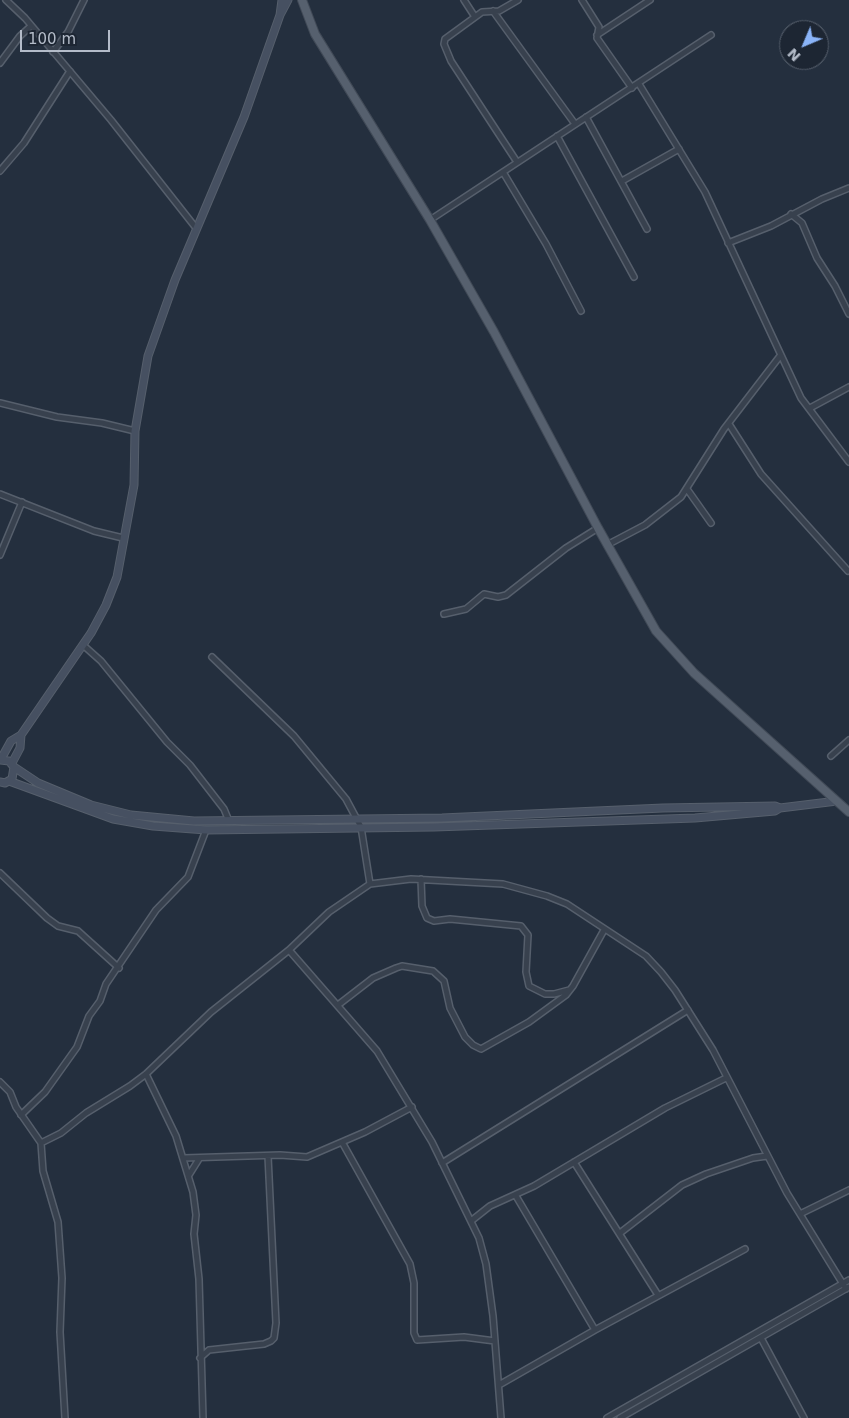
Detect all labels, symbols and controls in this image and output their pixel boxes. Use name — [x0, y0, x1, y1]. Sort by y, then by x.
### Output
scale bar — [22, 20, 112, 52]
north arrow — [779, 20, 829, 70]
text: 100 m — [28, 30, 76, 48]
text: N — [784, 45, 804, 65]

